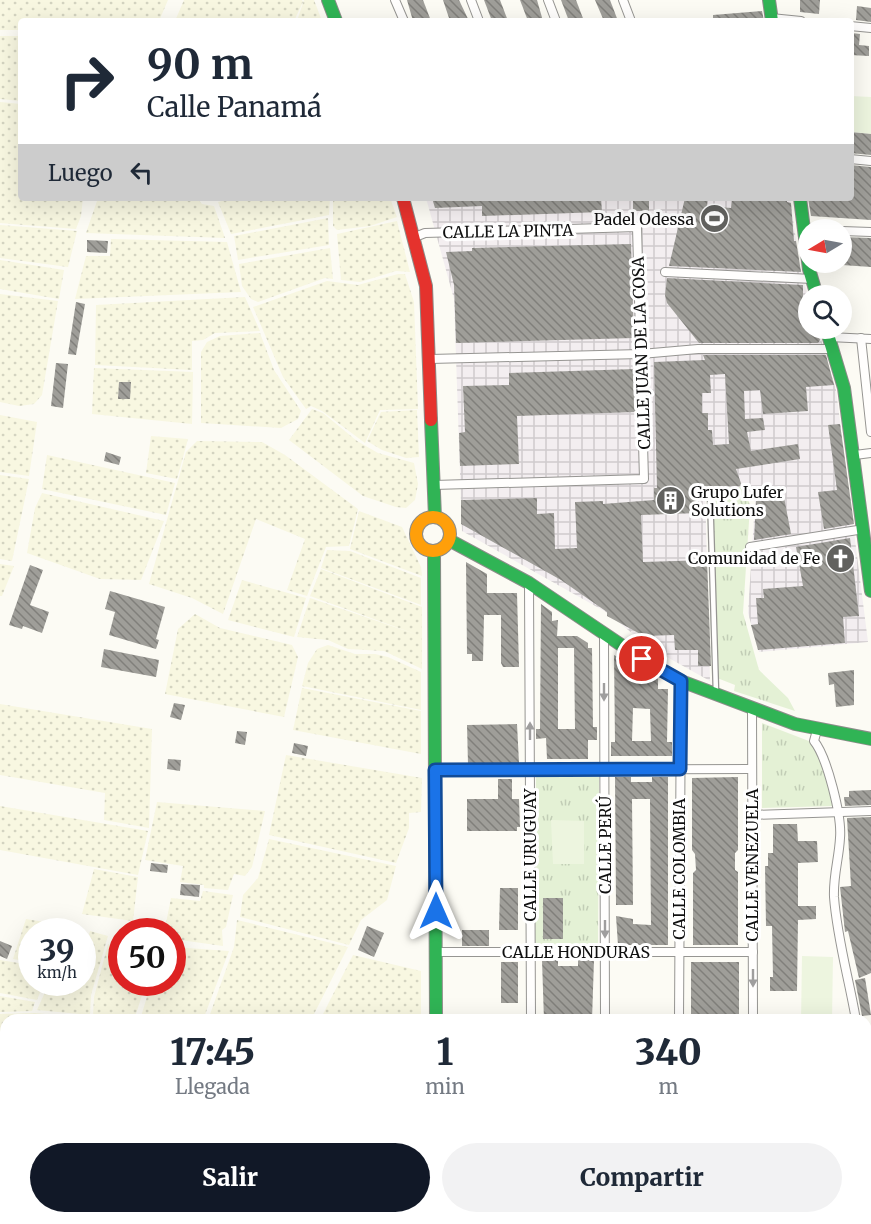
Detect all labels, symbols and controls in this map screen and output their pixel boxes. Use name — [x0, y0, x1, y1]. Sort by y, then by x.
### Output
text: 90 m — [147, 38, 253, 90]
icon: right — [48, 42, 126, 120]
text: Calle Panamá — [147, 90, 322, 124]
icon: left — [125, 156, 158, 189]
text: Luego — [48, 159, 113, 187]
sports icon: Padel Odessa — [699, 203, 731, 235]
place label: Padel Odessa — [594, 209, 694, 229]
north arrow — [798, 219, 852, 273]
map controls — [798, 219, 852, 339]
street label: CALLE LA PINTA — [442, 220, 574, 242]
street label: CALLE JUAN DE LA COSA — [628, 255, 654, 450]
button: search — [798, 285, 852, 339]
place label: Grupo Lufer Solutions — [691, 482, 784, 520]
building icon: Grupo Lufer Solutions — [654, 485, 686, 517]
church icon: Comunidad de Fe — [825, 542, 857, 574]
place label: Comunidad de Fe — [688, 548, 820, 568]
pin — [616, 633, 667, 684]
icon: arrive — [625, 642, 658, 675]
one-way arrow — [599, 683, 609, 702]
one-way arrow — [525, 721, 535, 740]
street label: CALLE URUGUAY — [520, 788, 540, 922]
street label: CALLE VENEZUELA — [742, 788, 762, 942]
street label: CALLE PERÚ — [595, 796, 615, 894]
street label: CALLE COLOMBIA — [669, 798, 689, 940]
position arrow — [404, 879, 468, 943]
speed limit sign: 50 — [108, 918, 186, 996]
one-way arrow — [600, 920, 610, 939]
text: 39 — [40, 931, 74, 969]
street label: CALLE HONDURAS — [502, 942, 650, 962]
text: km/h — [37, 963, 77, 982]
one-way arrow — [748, 969, 758, 988]
text: 17:45 — [170, 1030, 255, 1075]
text: 1 — [437, 1030, 453, 1075]
text: 340 — [635, 1030, 702, 1075]
text: Llegada — [175, 1074, 250, 1099]
text: min — [425, 1074, 465, 1099]
text: m — [658, 1074, 678, 1099]
button: Salir — [30, 1143, 430, 1212]
button: Compartir — [442, 1143, 842, 1212]

